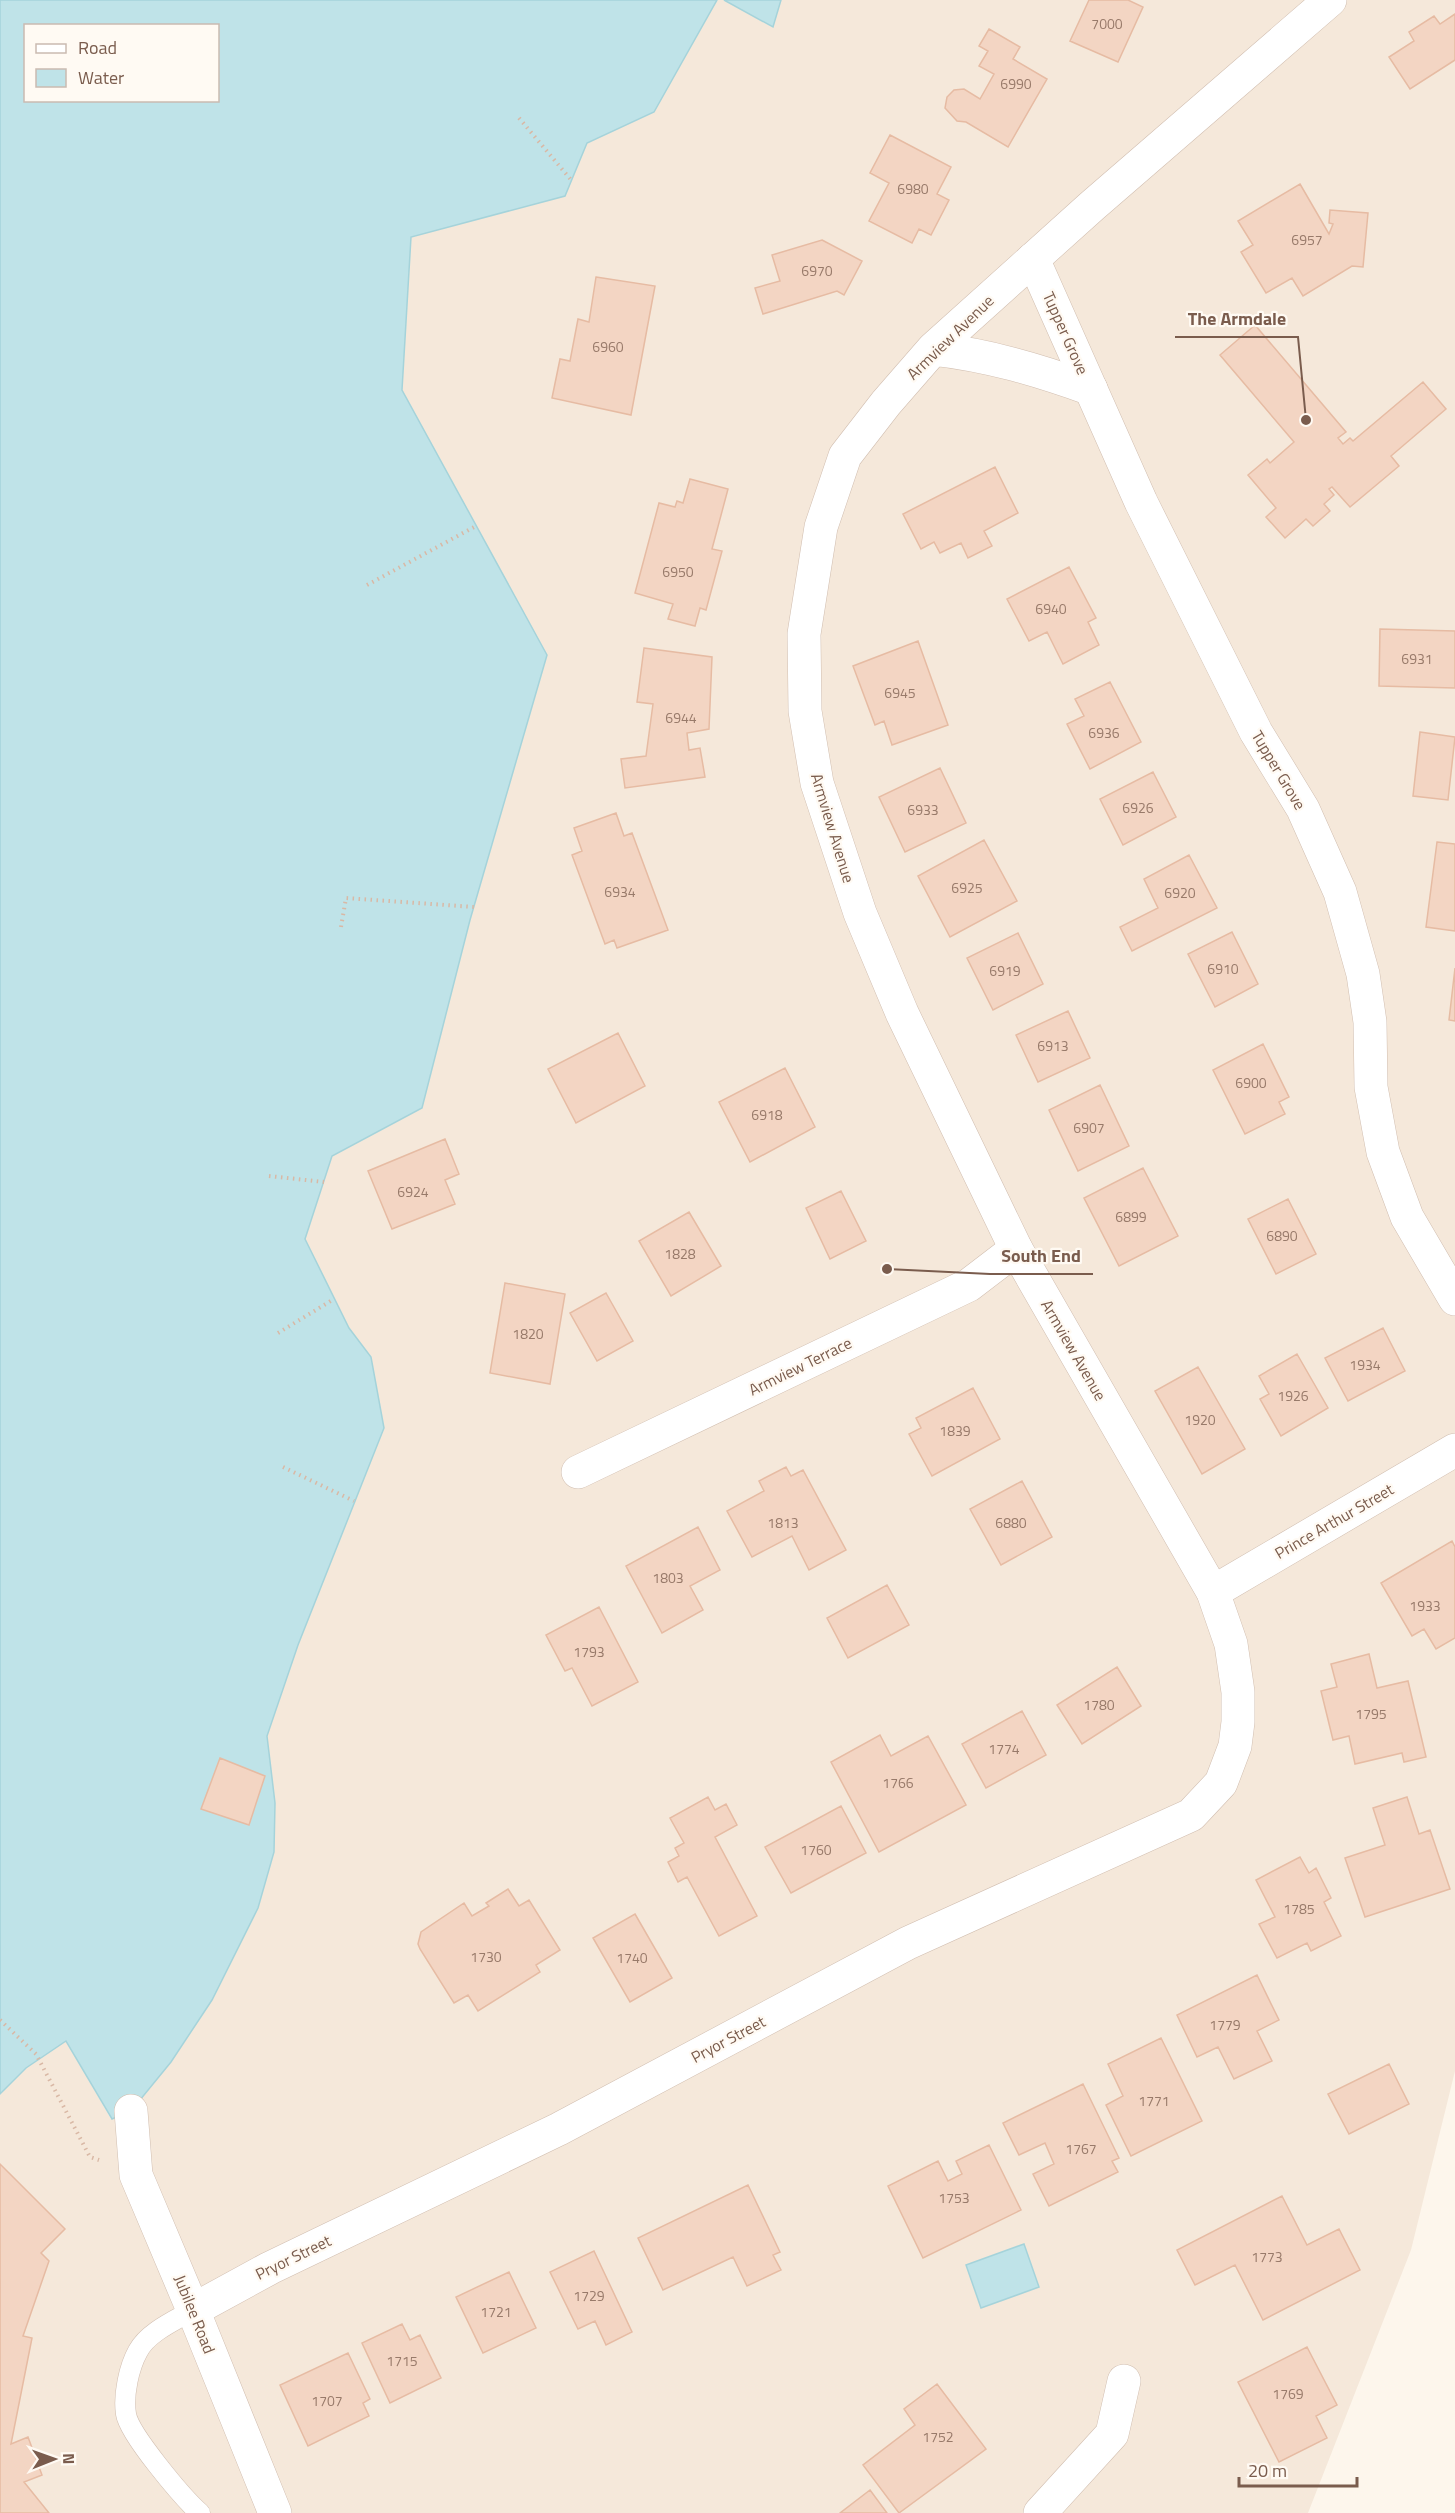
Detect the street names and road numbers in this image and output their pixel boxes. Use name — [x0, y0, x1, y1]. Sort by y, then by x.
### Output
street label: Tupper Grove — [1037, 288, 1095, 378]
street label: Armview Avenue — [901, 289, 999, 385]
street label: Tupper Grove — [1246, 726, 1312, 814]
street label: Armview Avenue — [805, 770, 861, 886]
street label: Armview Avenue — [1035, 1295, 1113, 1405]
street label: Armview Terrace — [744, 1331, 856, 1401]
street label: Prince Arthur Street — [1270, 1477, 1398, 1565]
street label: Pryor Street — [686, 2009, 770, 2069]
street label: Pryor Street — [251, 2228, 335, 2286]
street label: Jubilee Road — [168, 2271, 222, 2357]

